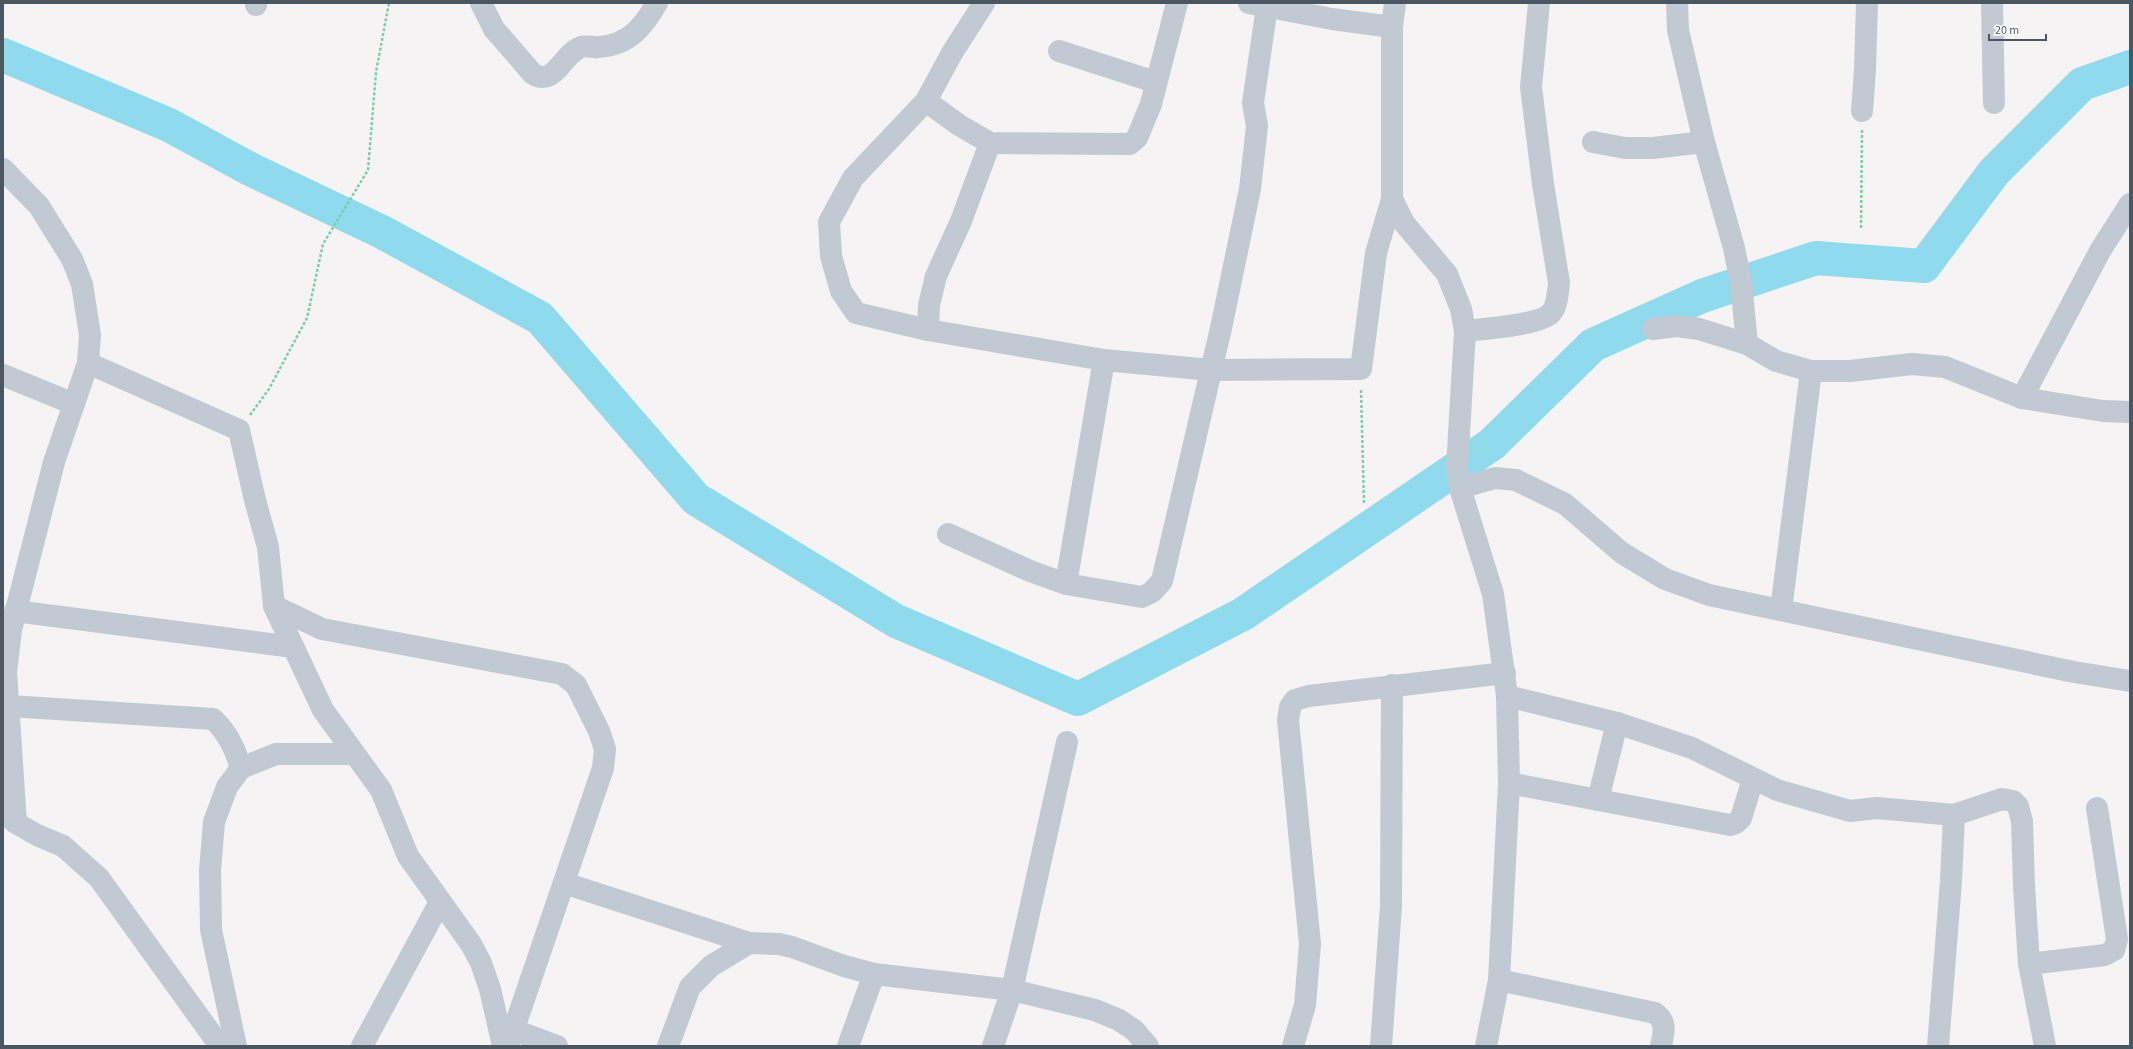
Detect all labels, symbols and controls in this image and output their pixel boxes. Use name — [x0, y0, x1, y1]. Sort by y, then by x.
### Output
scale bar — [1989, 16, 2046, 42]
text: 20 m — [1995, 22, 2019, 39]

